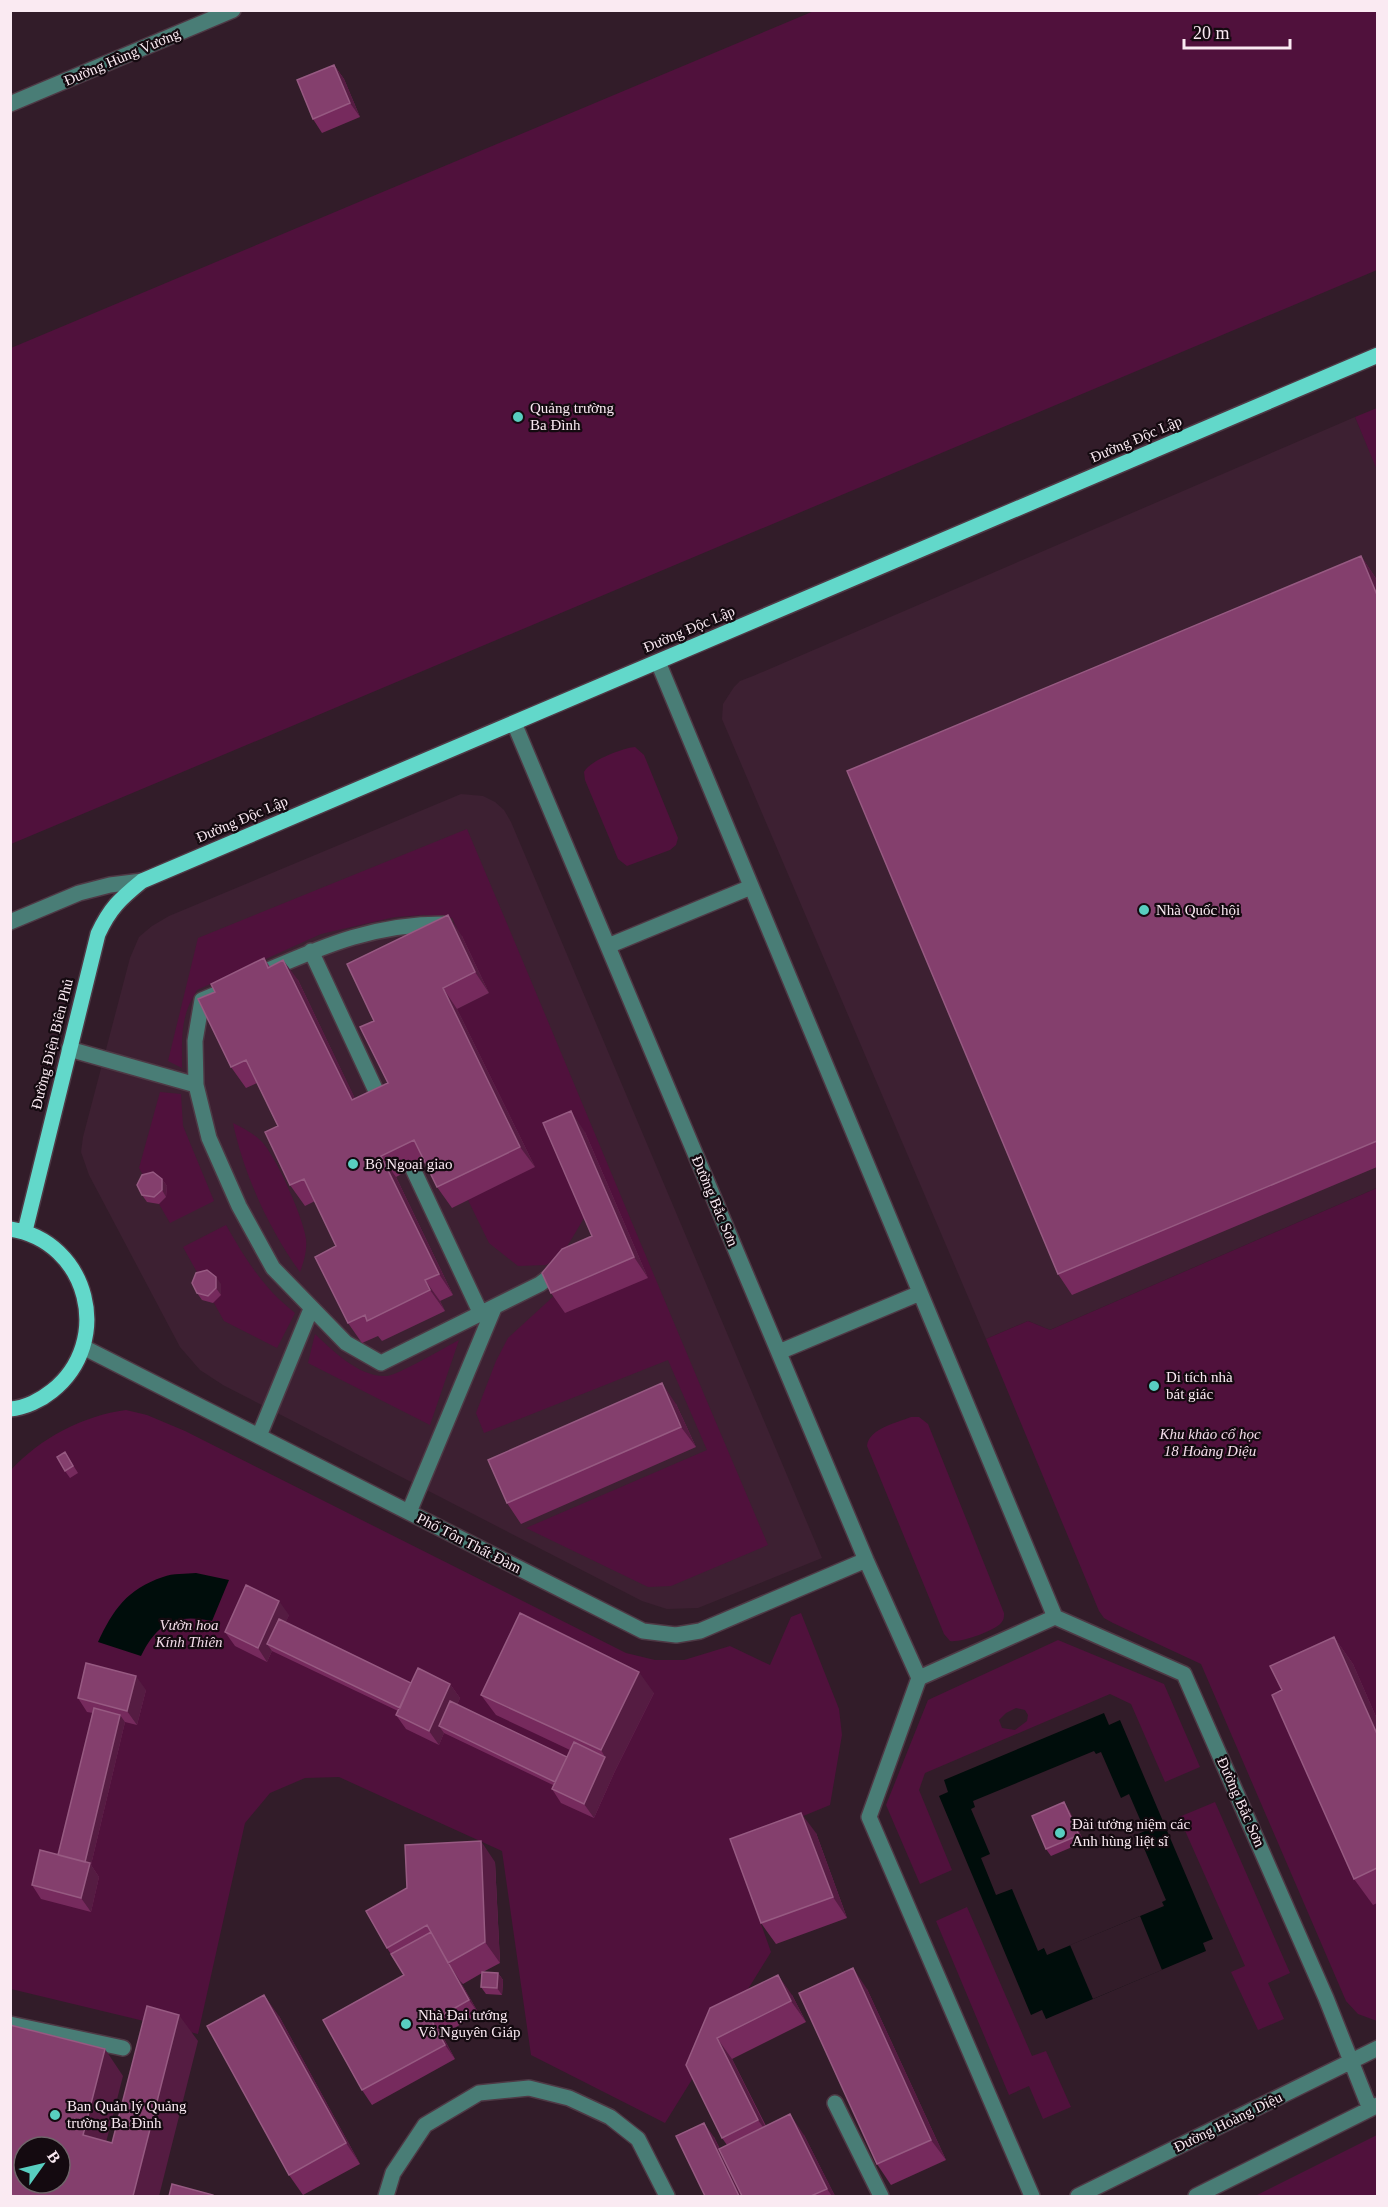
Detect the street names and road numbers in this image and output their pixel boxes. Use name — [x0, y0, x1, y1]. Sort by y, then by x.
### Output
street label: Đường Hùng Vương — [62, 25, 183, 89]
street label: Đường Độc Lập — [1088, 413, 1184, 465]
street label: Đường Độc Lập — [641, 603, 737, 655]
street label: Đường Độc Lập — [194, 793, 290, 845]
street label: Đường Điện Biên Phủ — [28, 977, 76, 1111]
street label: Đường Bắc Sơn — [689, 1153, 741, 1249]
street label: Phố Tôn Thất Đàm — [414, 1510, 524, 1576]
street label: Đường Bắc Sơn — [1214, 1755, 1268, 1850]
street label: Đường Hoàng Diệu — [1171, 2089, 1285, 2155]

